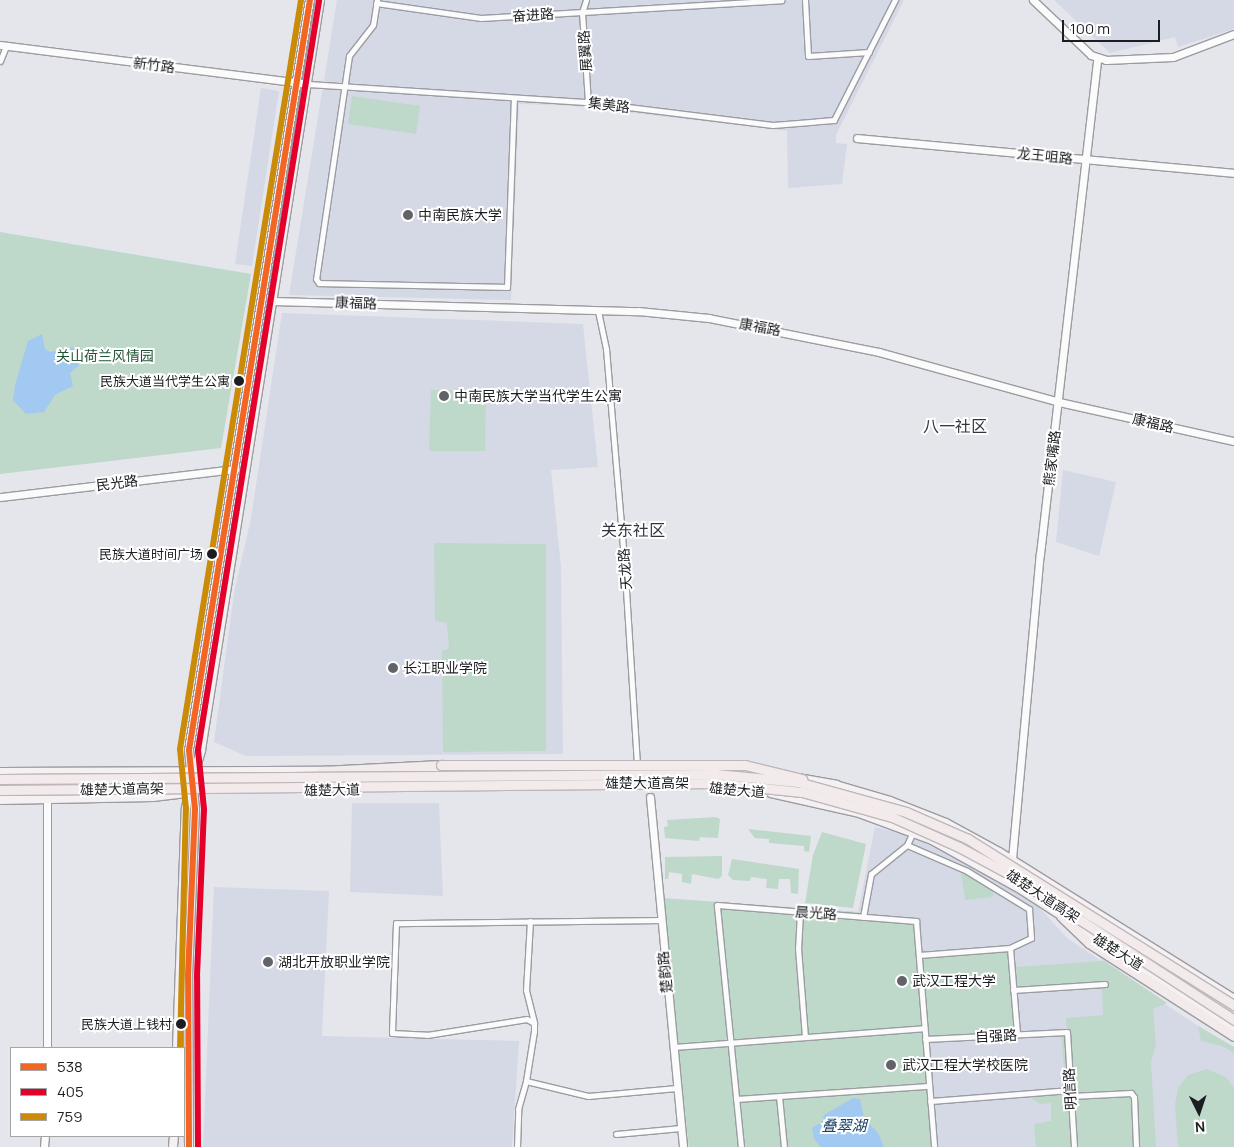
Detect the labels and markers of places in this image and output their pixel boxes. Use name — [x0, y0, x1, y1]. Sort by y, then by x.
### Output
place label: 中南民族大学 — [418, 207, 502, 223]
marker: 中南民族大学 — [402, 209, 414, 221]
place label: 民族大道当代学生公寓 — [100, 373, 230, 389]
marker: 民族大道当代学生公寓 — [234, 376, 244, 386]
place label: 中南民族大学当代学生公寓 — [454, 388, 622, 404]
marker: 中南民族大学当代学生公寓 — [438, 390, 450, 402]
place label: 民族大道时间广场 — [99, 546, 203, 562]
marker: 民族大道时间广场 — [207, 549, 217, 559]
place label: 长江职业学院 — [403, 660, 487, 676]
marker: 长江职业学院 — [387, 662, 399, 674]
place label: 湖北开放职业学院 — [278, 954, 390, 970]
marker: 湖北开放职业学院 — [262, 956, 274, 968]
place label: 武汉工程大学 — [912, 973, 996, 989]
marker: 武汉工程大学 — [896, 975, 908, 987]
place label: 民族大道上钱村 — [81, 1016, 172, 1032]
marker: 民族大道上钱村 — [176, 1019, 186, 1029]
place label: 武汉工程大学校医院 — [902, 1057, 1028, 1073]
marker: 武汉工程大学校医院 — [884, 1058, 898, 1072]

